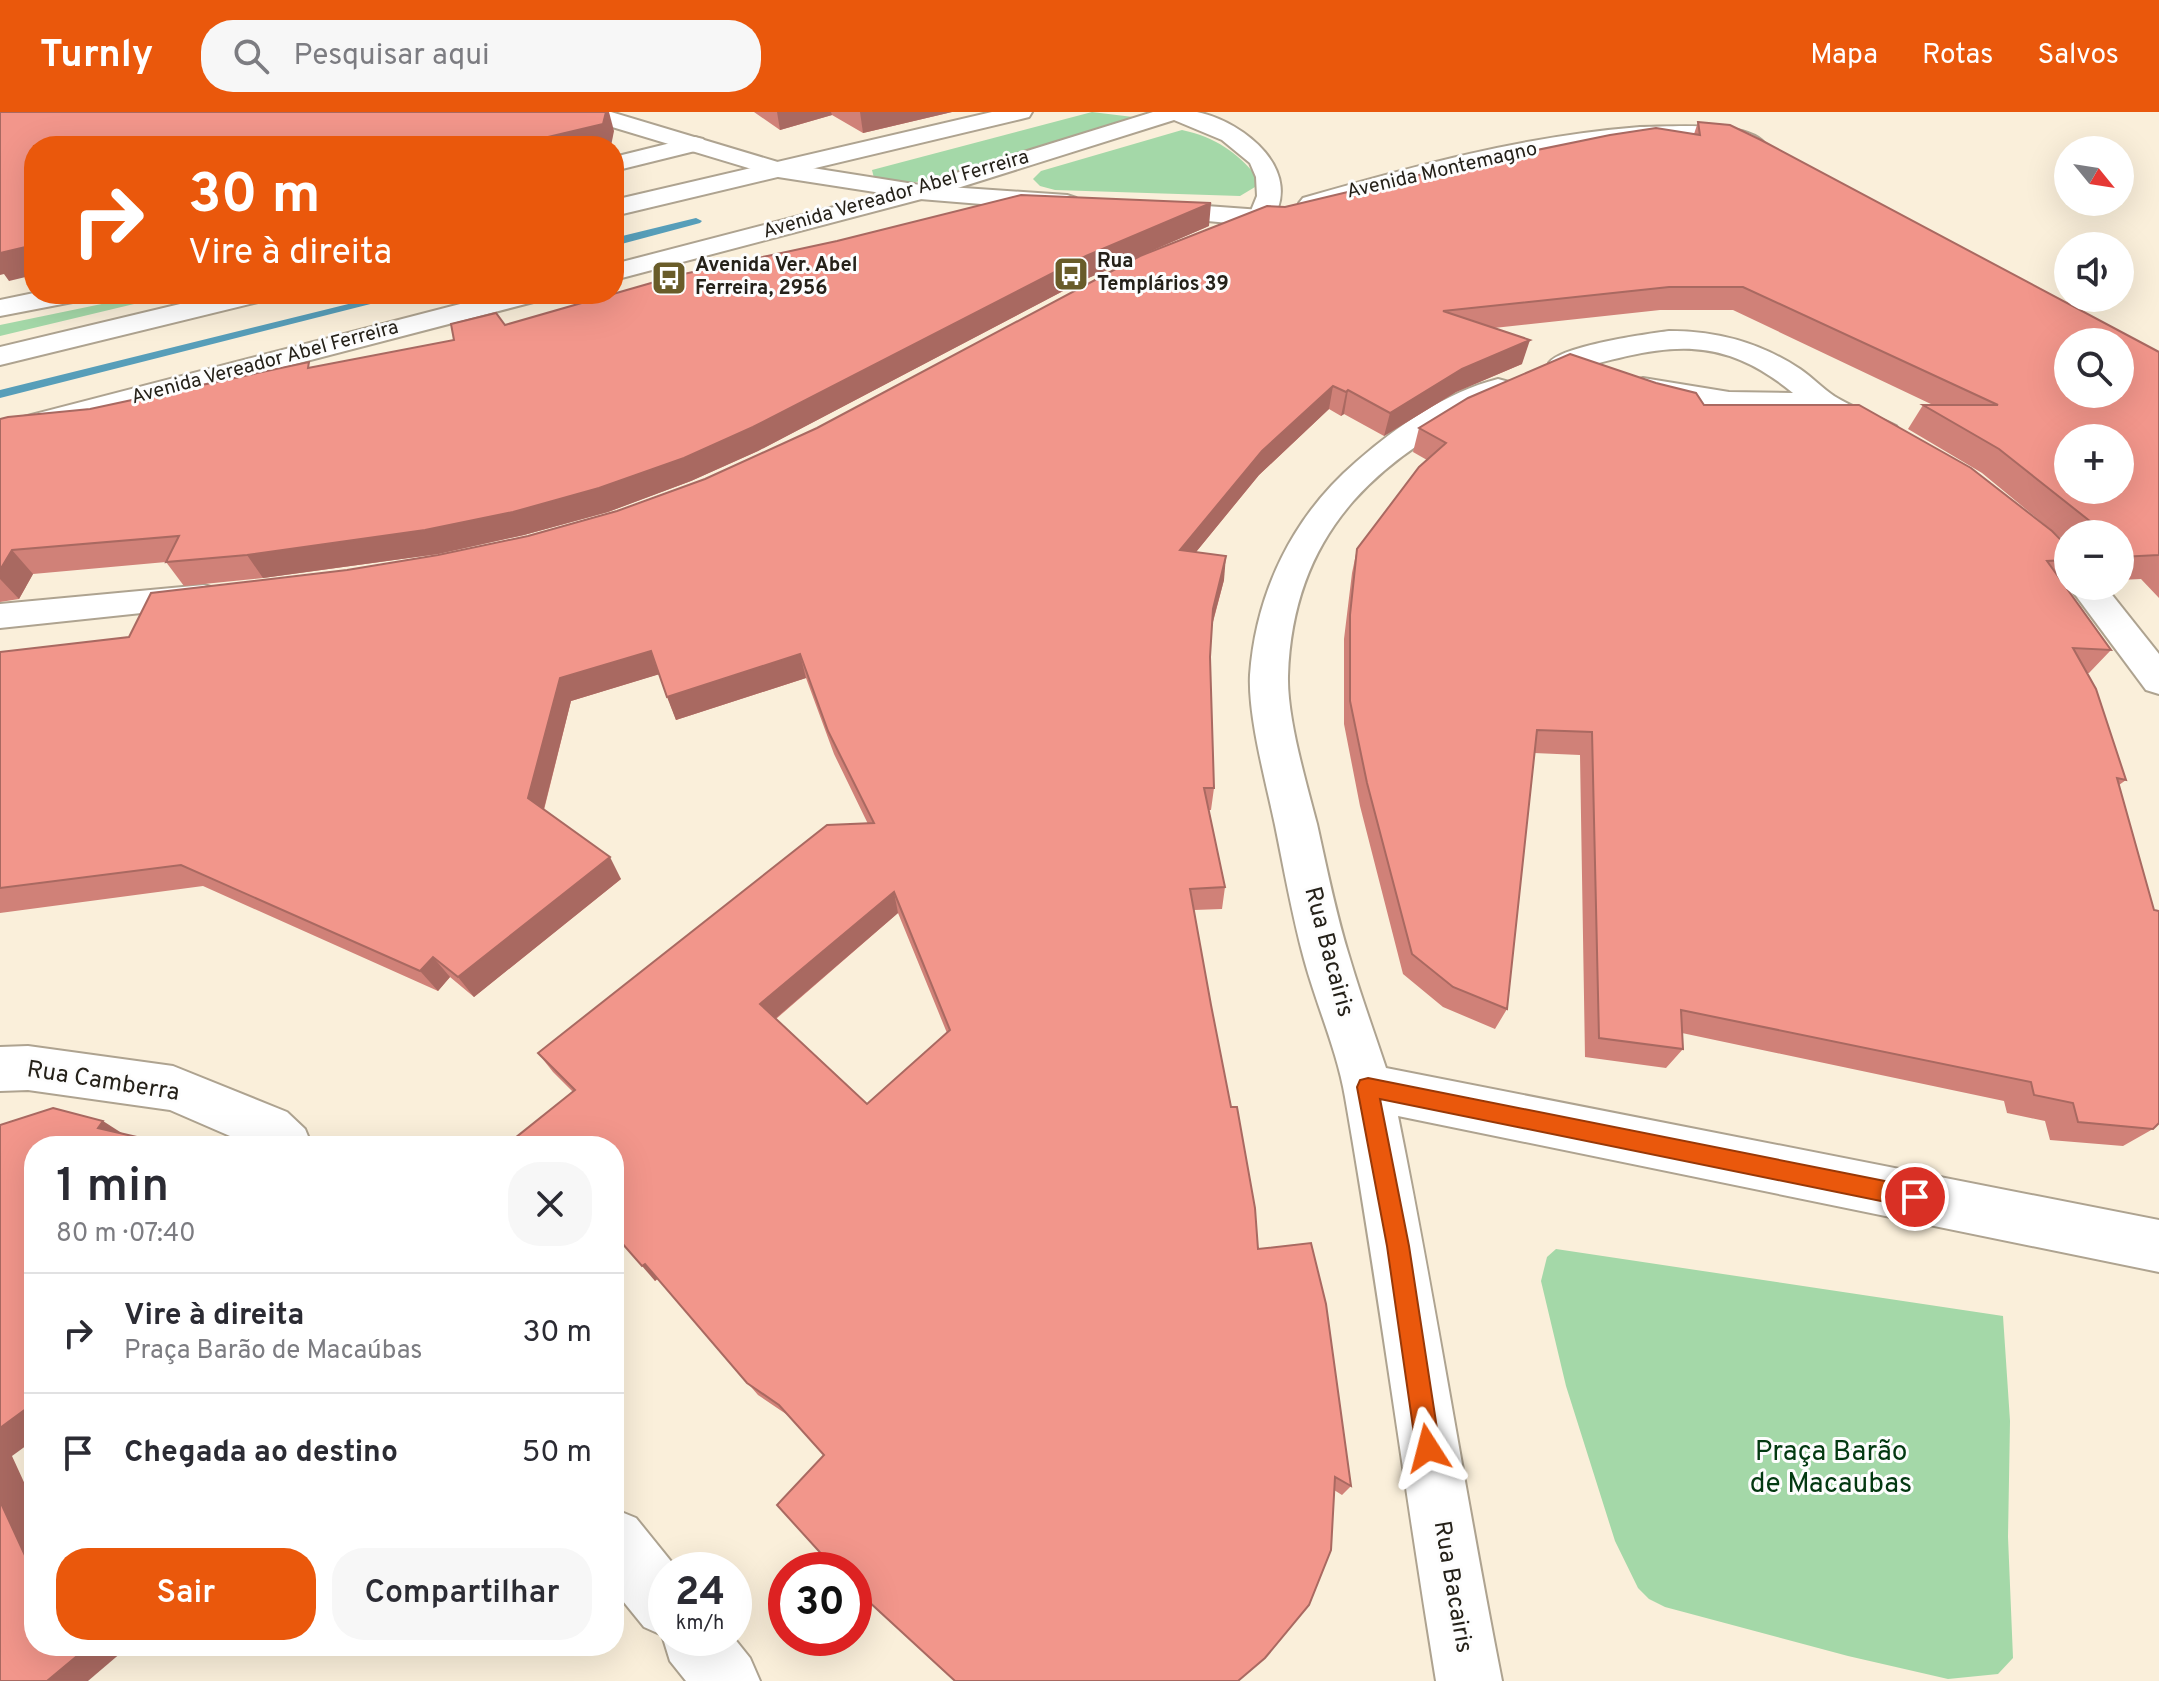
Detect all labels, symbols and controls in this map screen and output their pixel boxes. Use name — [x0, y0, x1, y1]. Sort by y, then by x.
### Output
search box — [201, 20, 761, 92]
text: Turnly — [40, 32, 153, 81]
icon: search — [229, 34, 273, 78]
text: Pesquisar aqui — [293, 38, 490, 75]
text: Mapa — [1810, 38, 1878, 74]
text: Rotas — [1922, 38, 1993, 74]
text: Salvos — [2037, 38, 2119, 74]
street label: Avenida Montemagno — [1344, 136, 1540, 206]
north arrow — [2054, 136, 2134, 216]
map controls — [2054, 136, 2134, 600]
street label: Avenida Vereador Abel Ferreira — [760, 145, 1032, 245]
text: 30 m — [188, 162, 321, 232]
icon: right — [56, 168, 160, 272]
text: Vire à direita — [188, 231, 392, 277]
button: sound — [2054, 232, 2134, 312]
place label: Rua Templários 39 — [1097, 249, 1229, 298]
place label: Avenida Ver. Abel Ferreira, 2956 — [695, 253, 857, 302]
bus stop icon: Rua Templários 39 — [1052, 255, 1090, 293]
bus stop icon: Avenida Ver. Abel Ferreira, 2956 — [650, 259, 688, 297]
street label: Avenida Vereador Abel Ferreira — [128, 315, 402, 411]
button: search — [2054, 328, 2134, 408]
button: + — [2054, 424, 2134, 504]
button: − — [2054, 520, 2134, 600]
street label: Rua Bacairis — [1296, 884, 1360, 1020]
street label: Rua Camberra — [25, 1055, 181, 1109]
text: 1 min — [56, 1158, 169, 1218]
button: close — [508, 1162, 592, 1246]
pin — [1881, 1163, 1949, 1231]
icon: arrive — [1893, 1175, 1937, 1219]
text: 80 m · 07:40 — [56, 1218, 196, 1251]
text: Vire à direita — [124, 1298, 304, 1335]
icon: right — [56, 1311, 100, 1355]
text: 30 m — [523, 1315, 592, 1352]
text: Praça Barão de Macaúbas — [124, 1335, 423, 1368]
position arrow — [1386, 1406, 1470, 1490]
icon: arrive — [56, 1431, 100, 1475]
text: Chegada ao destino — [124, 1435, 398, 1472]
text: 50 m — [522, 1435, 592, 1472]
park label: Praça Barão de Macaubas — [1750, 1435, 1912, 1503]
street label: Rua Bacairis — [1426, 1519, 1478, 1655]
button: Sair — [56, 1548, 316, 1640]
button: Compartilhar — [332, 1548, 592, 1640]
speed limit sign: 30 — [768, 1552, 872, 1656]
text: 24 — [675, 1569, 725, 1619]
text: km/h — [676, 1611, 724, 1637]

